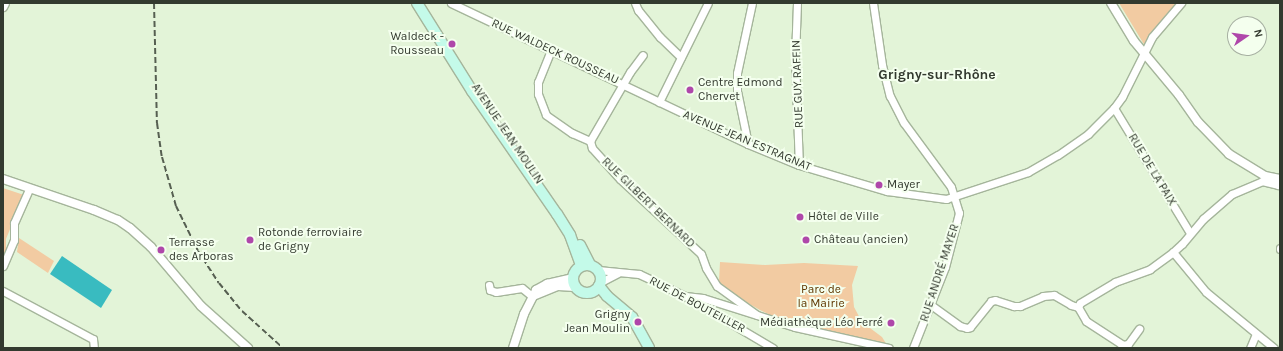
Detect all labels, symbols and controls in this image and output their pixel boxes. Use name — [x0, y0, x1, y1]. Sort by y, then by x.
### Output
street label: RUE WALDECK ROUSSEAU — [489, 16, 621, 88]
north arrow — [1227, 16, 1267, 56]
text: N — [1251, 28, 1265, 39]
place label: Waldeck - Rousseau — [390, 30, 444, 58]
marker: Waldeck - Rousseau — [447, 39, 457, 49]
street label: RUE GUY RAFFIN — [789, 40, 807, 128]
district label: Grigny-sur-Rhône — [878, 67, 996, 83]
place label: Centre Edmond Chervet — [698, 76, 783, 104]
street label: AVENUE JEAN MOULIN — [468, 81, 546, 187]
marker: Centre Edmond Chervet — [685, 85, 695, 95]
street label: AVENUE JEAN ESTRAGNAT — [681, 107, 813, 175]
street label: RUE DE LA PAIX — [1125, 131, 1179, 209]
street label: RUE GILBERT BERNARD — [598, 155, 698, 251]
place label: Mayer — [887, 178, 920, 192]
marker: Mayer — [874, 180, 884, 190]
place label: Hôtel de Ville — [808, 210, 879, 224]
marker: Hôtel de Ville — [795, 212, 805, 222]
street label: RUE ANDRÉ MAYER — [917, 222, 963, 324]
place label: Rotonde ferroviaire de Grigny — [258, 226, 362, 254]
place label: Château (ancien) — [814, 233, 908, 247]
marker: Rotonde ferroviaire de Grigny — [245, 235, 255, 245]
marker: Château (ancien) — [801, 235, 811, 245]
place label: Terrasse des Arboras — [169, 236, 234, 264]
marker: Terrasse des Arboras — [156, 245, 166, 255]
street label: RUE DE BOUTEILLER — [646, 274, 748, 336]
park label: Parc de la Mairie — [797, 283, 845, 311]
place label: Grigny Jean Moulin — [564, 308, 630, 336]
place label: Médiathèque Léo Ferré — [760, 316, 883, 330]
marker: Grigny Jean Moulin — [633, 317, 643, 327]
marker: Médiathèque Léo Ferré — [886, 318, 896, 328]

